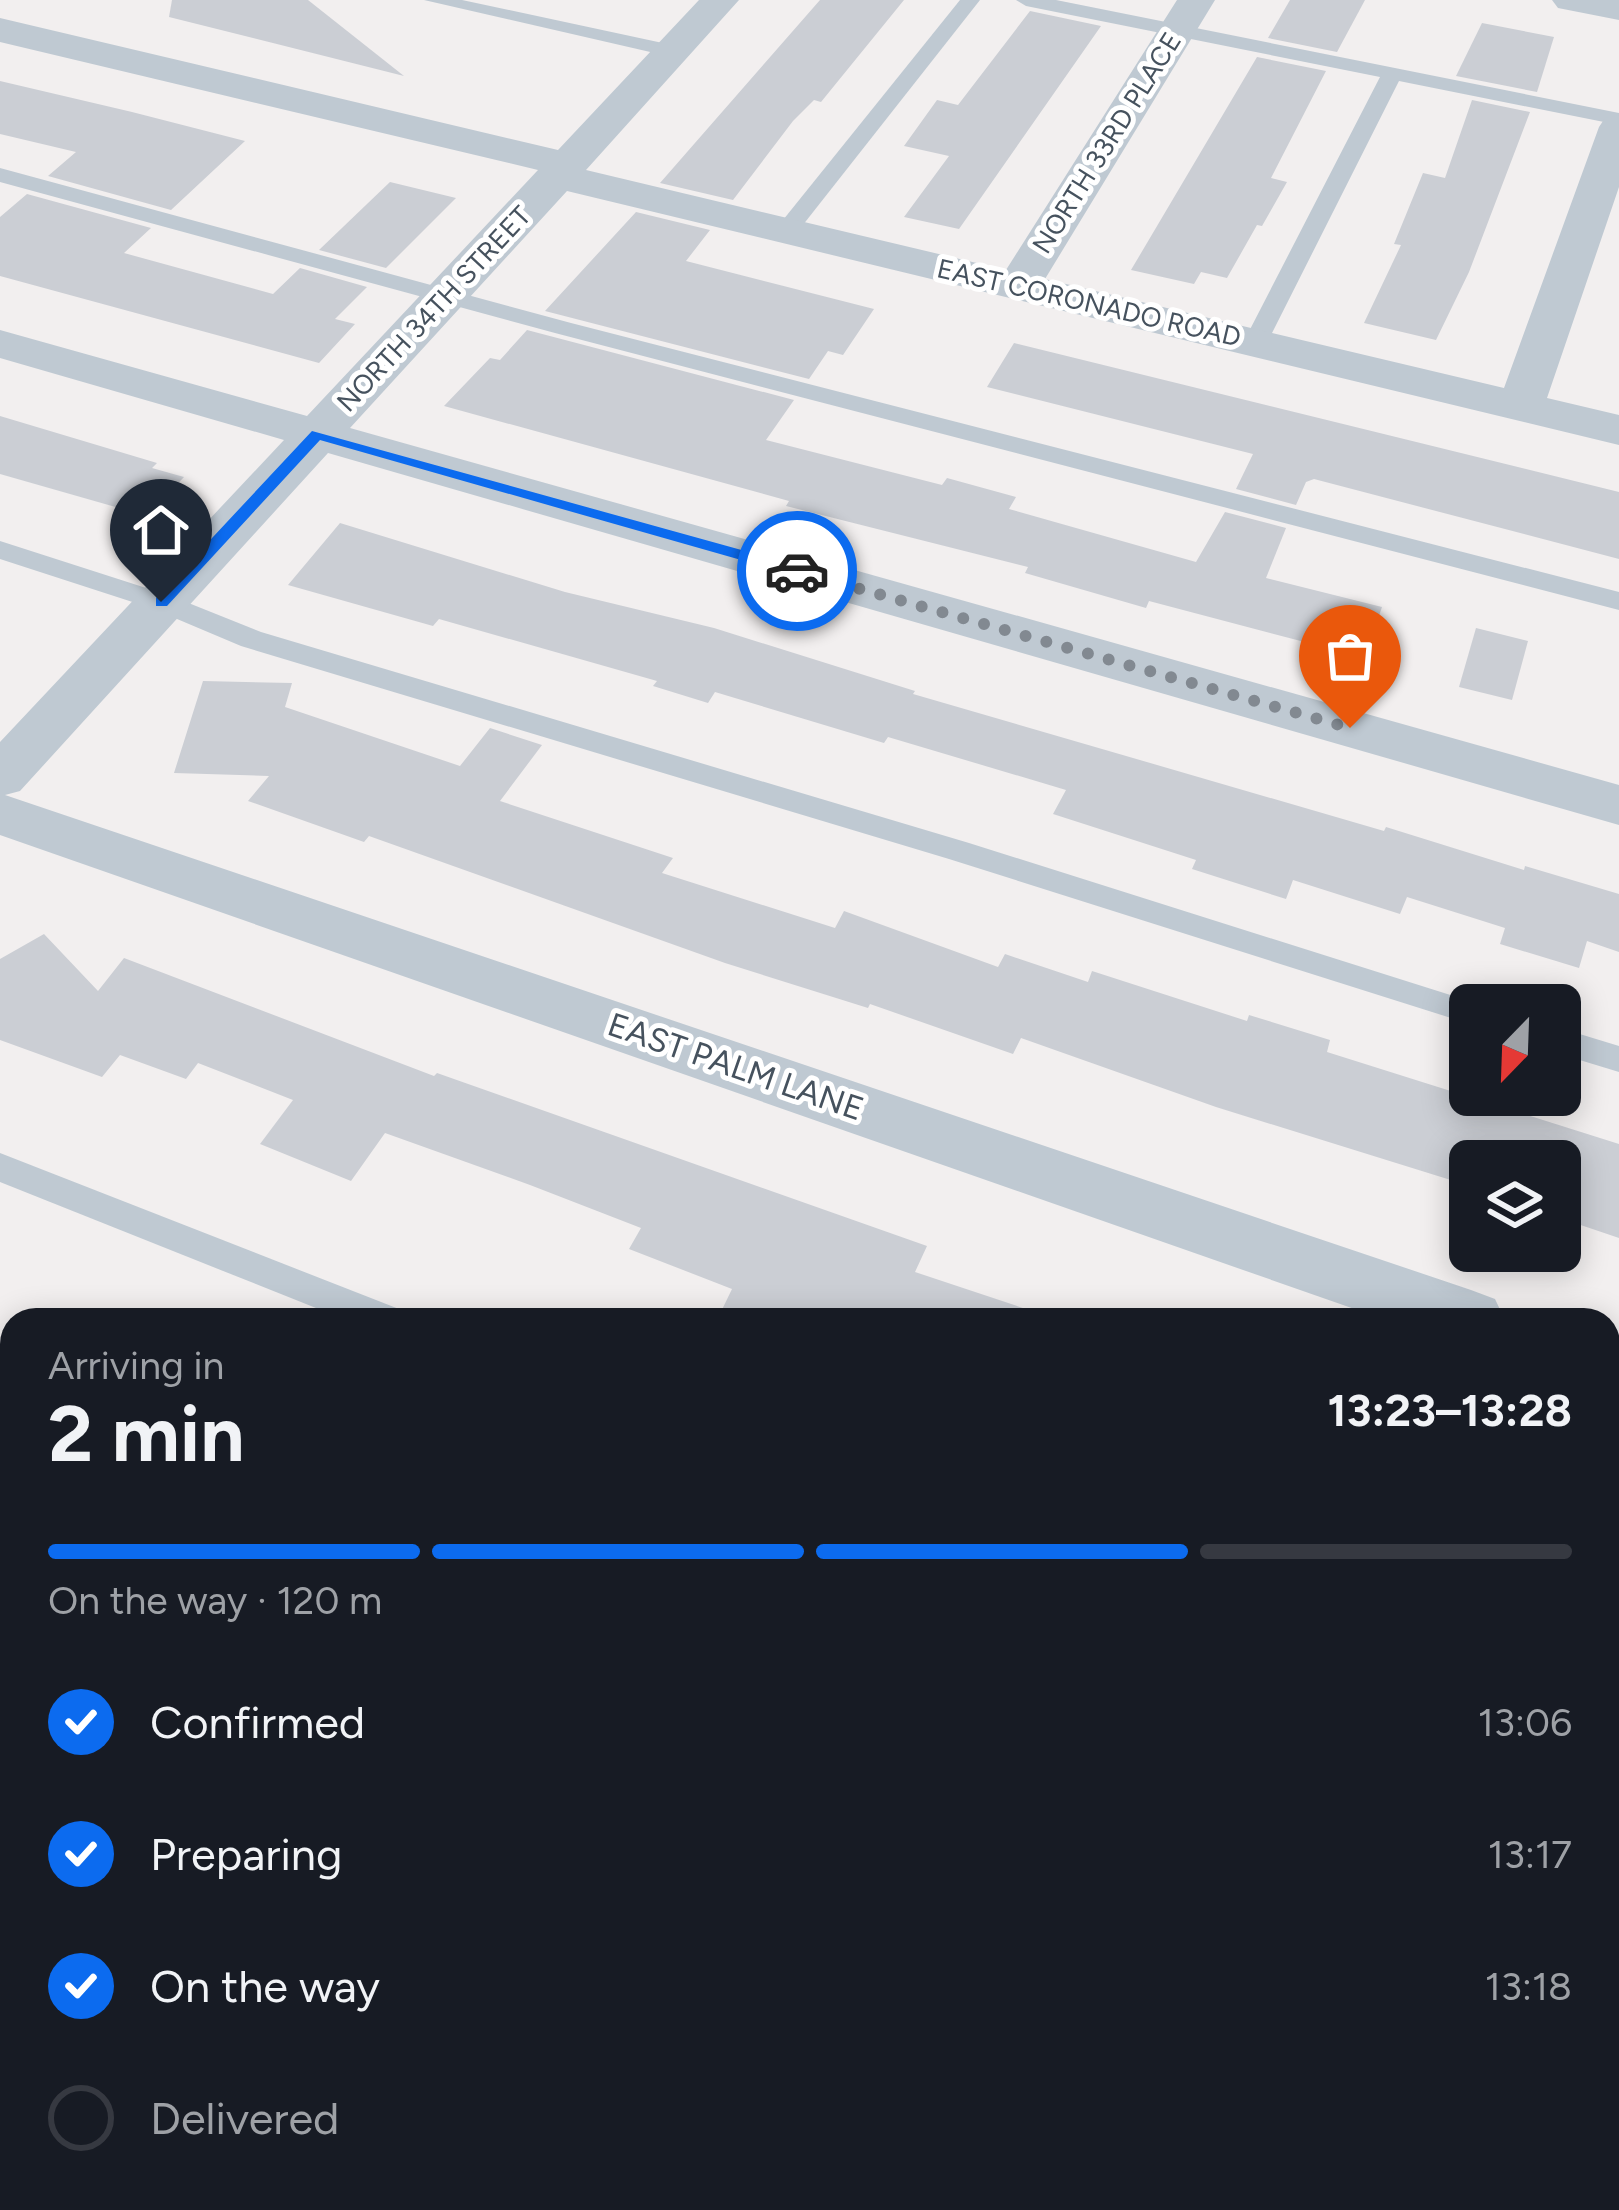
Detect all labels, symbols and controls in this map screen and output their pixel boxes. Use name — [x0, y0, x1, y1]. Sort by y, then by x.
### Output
street label: NORTH 33RD PLACE — [1025, 26, 1188, 260]
street label: NORTH 34TH STREET — [330, 199, 538, 418]
street label: EAST CORONADO ROAD — [934, 251, 1244, 354]
pin — [110, 479, 212, 602]
icon: home — [128, 497, 194, 563]
courier — [737, 511, 857, 631]
icon: car — [764, 538, 830, 604]
pin — [1299, 605, 1401, 728]
icon: bag — [1317, 623, 1383, 689]
north arrow — [1449, 984, 1581, 1116]
map controls — [1449, 984, 1581, 1272]
street label: EAST PALM LANE — [603, 1004, 869, 1128]
button: layers — [1449, 1140, 1581, 1272]
text: Arriving in — [48, 1342, 224, 1389]
text: 13:23–13:28 — [1327, 1383, 1572, 1437]
text: 2 min — [48, 1387, 244, 1481]
text: On the way · 120 m — [48, 1577, 382, 1624]
icon: check — [48, 1689, 114, 1755]
text: Confirmed — [150, 1695, 365, 1749]
text: 13:06 — [1478, 1699, 1572, 1746]
icon: check — [48, 1821, 114, 1887]
text: Preparing — [150, 1827, 342, 1881]
text: 13:17 — [1488, 1831, 1572, 1878]
icon: check — [48, 1953, 114, 2019]
text: On the way — [150, 1959, 380, 2013]
text: 13:18 — [1485, 1963, 1572, 2010]
text: Delivered — [150, 2091, 339, 2145]

